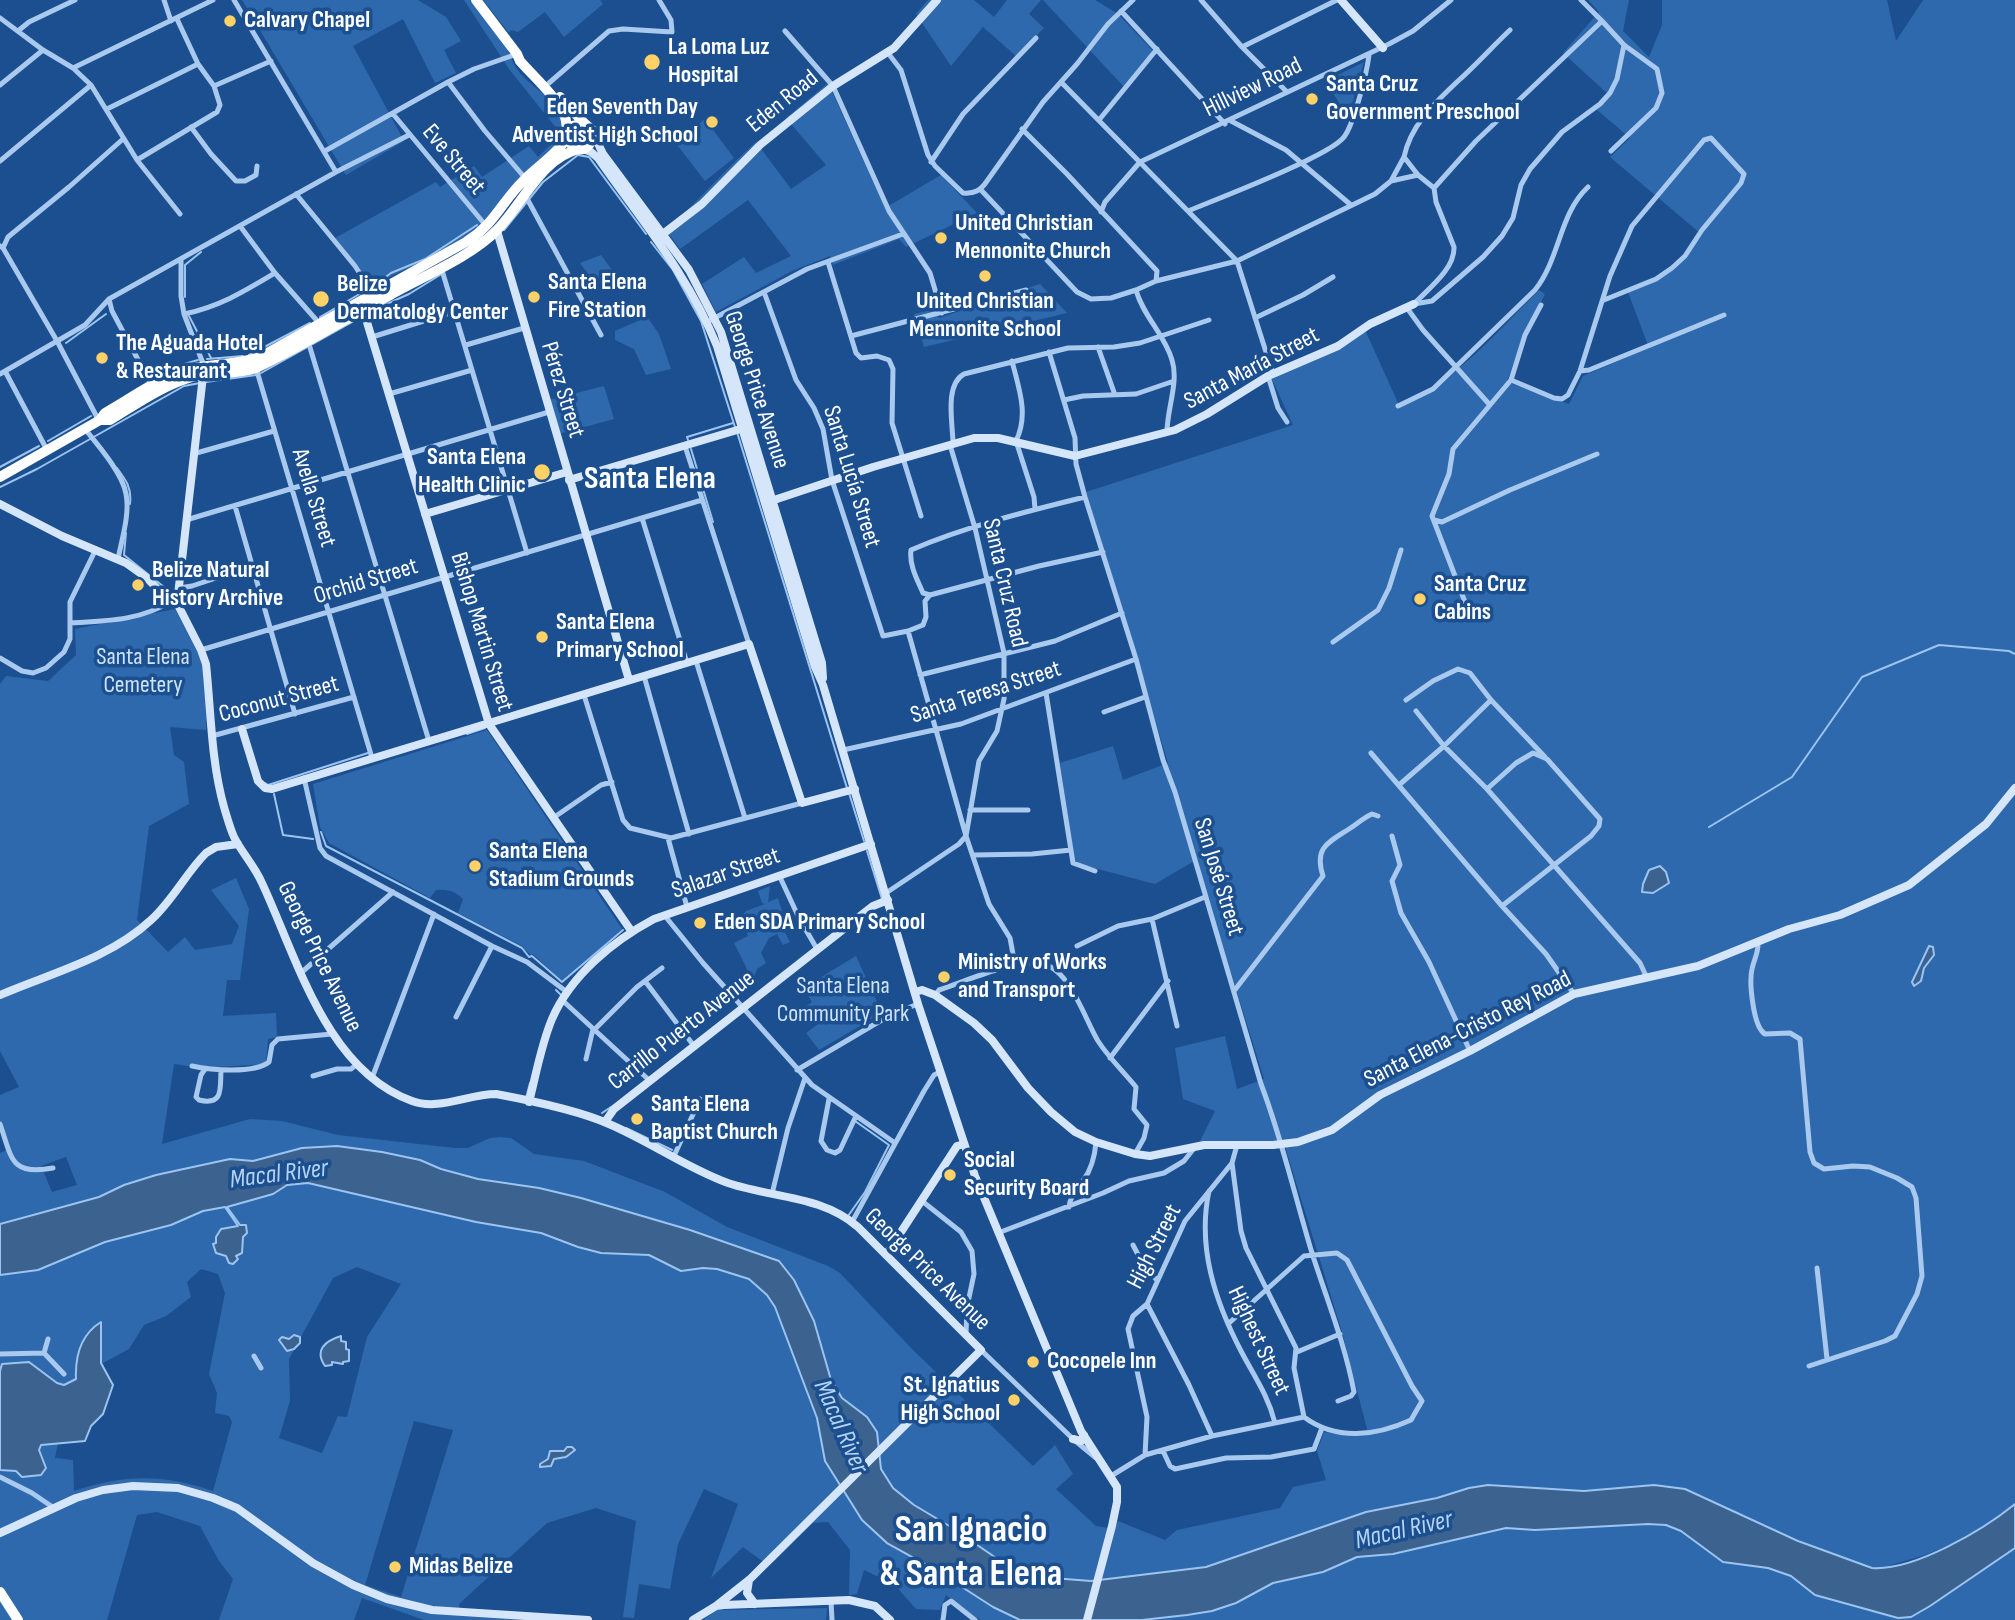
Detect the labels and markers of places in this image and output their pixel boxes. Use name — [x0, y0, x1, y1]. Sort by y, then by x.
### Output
place label: Calvary Chapel — [244, 7, 370, 35]
marker: Calvary Chapel — [222, 13, 238, 29]
place label: La Loma Luz Hospital — [668, 34, 770, 90]
marker: La Loma Luz Hospital — [642, 52, 662, 72]
place label: Santa Cruz Government Preschool — [1326, 71, 1520, 127]
marker: Santa Cruz Government Preschool — [1304, 91, 1320, 107]
place label: Eden Seventh Day Adventist High School — [512, 94, 698, 150]
marker: Eden Seventh Day Adventist High School — [704, 114, 720, 130]
place label: United Christian Mennonite Church — [955, 210, 1111, 266]
marker: United Christian Mennonite Church — [933, 230, 949, 246]
marker: United Christian Mennonite School — [977, 268, 993, 284]
place label: Santa Elena Fire Station — [548, 269, 647, 325]
place label: Belize Dermatology Center — [337, 271, 508, 327]
place label: United Christian Mennonite School — [909, 288, 1061, 344]
marker: Belize Dermatology Center — [311, 289, 331, 309]
marker: Santa Elena Fire Station — [526, 289, 542, 305]
place label: The Aguada Hotel & Restaurant — [116, 330, 263, 386]
marker: The Aguada Hotel & Restaurant — [94, 350, 110, 366]
place label: Santa Elena Health Clinic — [418, 444, 526, 500]
marker: Santa Elena Health Clinic — [532, 462, 552, 482]
place label: Belize Natural History Archive — [152, 557, 283, 613]
place label: Santa Cruz Cabins — [1434, 571, 1526, 627]
marker: Belize Natural History Archive — [130, 577, 146, 593]
marker: Santa Cruz Cabins — [1412, 591, 1428, 607]
place label: Santa Elena Primary School — [556, 609, 684, 665]
marker: Santa Elena Primary School — [534, 629, 550, 645]
place label: Santa Elena Stadium Grounds — [489, 838, 634, 894]
marker: Santa Elena Stadium Grounds — [467, 858, 483, 874]
place label: Eden SDA Primary School — [714, 909, 925, 937]
marker: Eden SDA Primary School — [692, 915, 708, 931]
place label: Ministry of Works and Transport — [958, 949, 1107, 1005]
marker: Ministry of Works and Transport — [936, 969, 952, 985]
place label: Santa Elena Baptist Church — [651, 1091, 778, 1147]
marker: Santa Elena Baptist Church — [629, 1111, 645, 1127]
place label: Social Security Board — [964, 1147, 1089, 1203]
marker: Social Security Board — [942, 1167, 958, 1183]
place label: Cocopele Inn — [1047, 1348, 1156, 1376]
marker: Cocopele Inn — [1025, 1354, 1041, 1370]
place label: St. Ignatius High School — [900, 1372, 1000, 1428]
marker: St. Ignatius High School — [1006, 1392, 1022, 1408]
place label: Midas Belize — [409, 1553, 513, 1581]
marker: Midas Belize — [387, 1559, 403, 1575]

